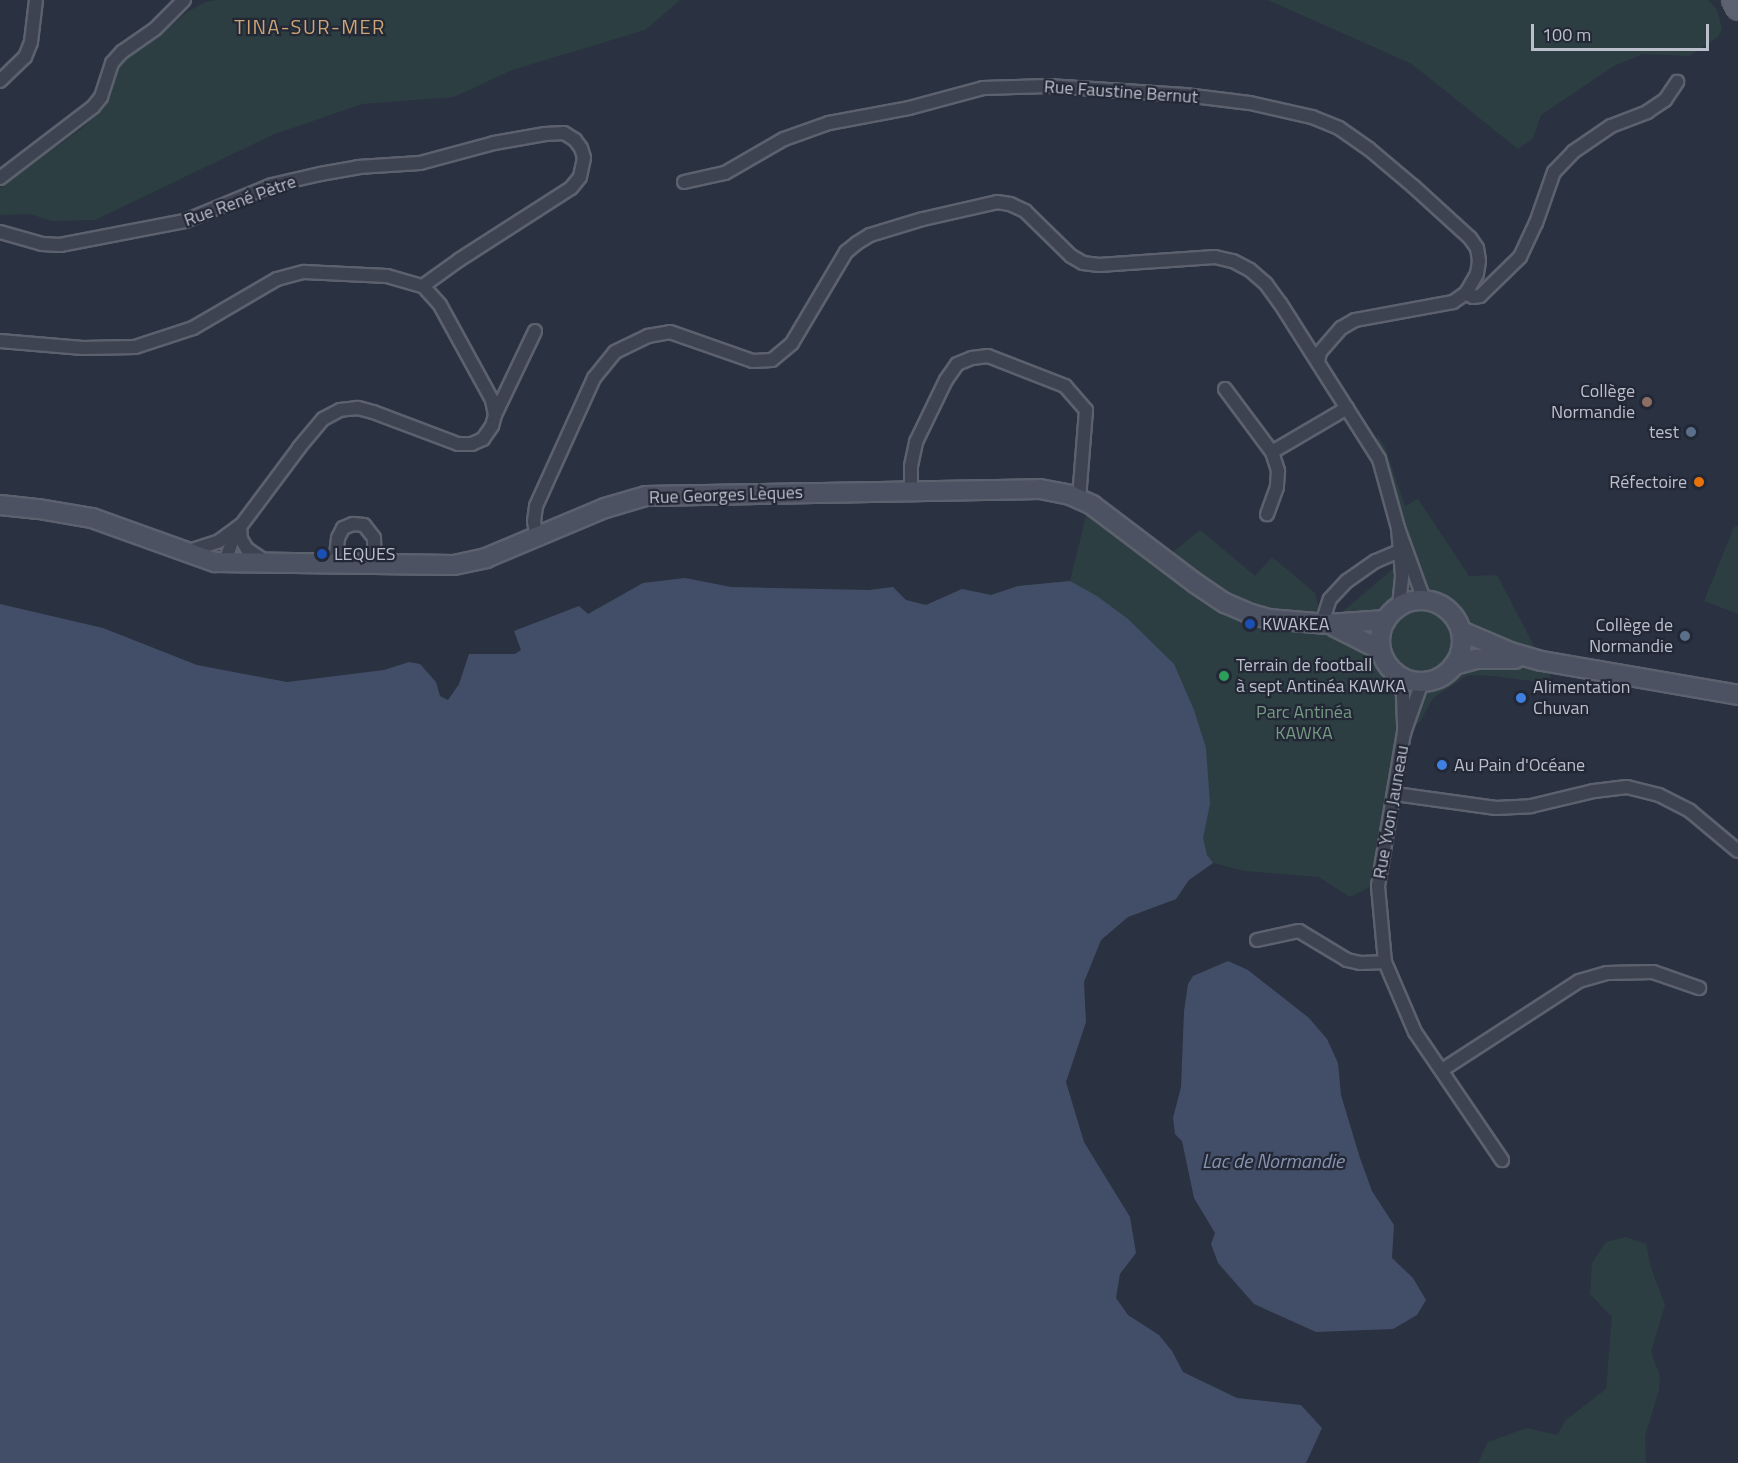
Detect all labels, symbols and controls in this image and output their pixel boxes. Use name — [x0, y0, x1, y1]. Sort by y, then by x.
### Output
scale bar — [1534, 12, 1712, 50]
district label: TINA-SUR-MER — [234, 14, 386, 38]
text: 100 m — [1542, 21, 1591, 48]
street label: Rue Faustine Bernut — [1043, 76, 1199, 108]
street label: Rue René Pètre — [181, 171, 299, 231]
place label: Collège Normandie — [1551, 381, 1635, 424]
marker: Collège Normandie — [1640, 395, 1654, 409]
place label: test — [1649, 421, 1679, 443]
marker: test — [1684, 425, 1698, 439]
place label: Réfectoire — [1609, 471, 1687, 493]
marker: Réfectoire — [1692, 475, 1706, 489]
street label: Rue Georges Lèques — [649, 482, 803, 508]
place label: LEQUES — [334, 543, 396, 565]
marker: LEQUES — [315, 547, 329, 561]
place label: KWAKEA — [1262, 613, 1329, 635]
place label: Collège de Normandie — [1589, 615, 1673, 658]
marker: KWAKEA — [1243, 617, 1257, 631]
marker: Collège de Normandie — [1678, 629, 1692, 643]
place label: Terrain de football à sept Antinéa KAWKA — [1236, 655, 1406, 698]
marker: Terrain de football à sept Antinéa KAWKA — [1217, 669, 1231, 683]
place label: Alimentation Chuvan — [1533, 677, 1630, 720]
marker: Alimentation Chuvan — [1514, 691, 1528, 705]
park label: Parc Antinéa KAWKA — [1256, 702, 1352, 744]
street label: Rue Yvon Jauneau — [1369, 743, 1413, 881]
place label: Au Pain d'Océane — [1454, 754, 1585, 776]
marker: Au Pain d'Océane — [1435, 758, 1449, 772]
water label: Lac de Normandie — [1202, 1148, 1344, 1172]

